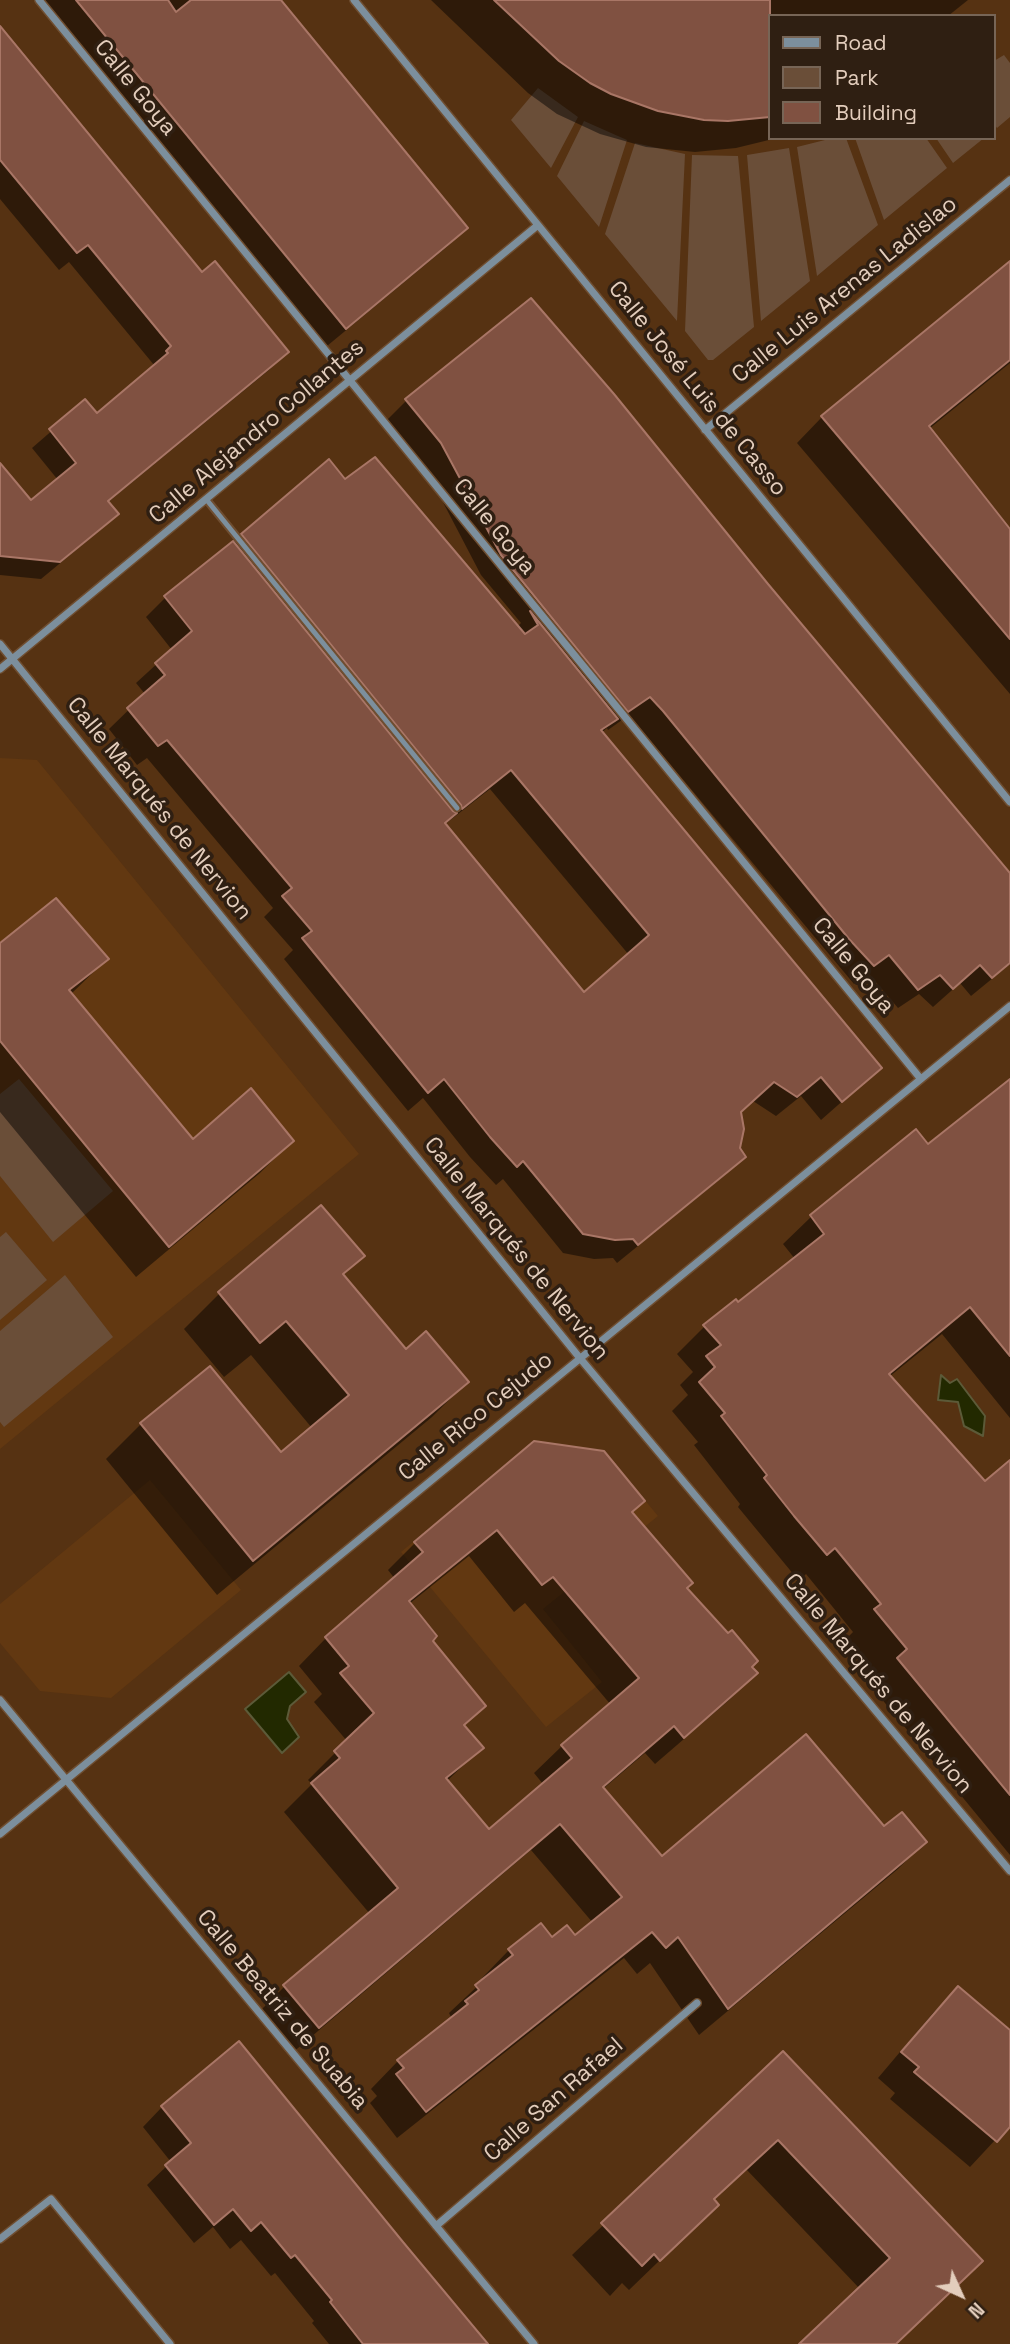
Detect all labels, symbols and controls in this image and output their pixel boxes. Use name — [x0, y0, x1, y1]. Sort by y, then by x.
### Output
legend — [768, 14, 996, 140]
text: Road — [835, 29, 887, 56]
street label: Calle Goya — [88, 34, 182, 142]
text: Park — [835, 64, 879, 91]
text: Building — [835, 99, 917, 126]
street label: Calle Luis Arenas Ladislao — [727, 191, 963, 389]
street label: Calle José Luis de Casso — [602, 276, 792, 502]
street label: Calle Alejandro Collantes — [144, 334, 370, 530]
street label: Calle Goya — [447, 473, 541, 581]
street label: Calle Marqués de Nervion — [61, 692, 257, 926]
street label: Calle Goya — [806, 912, 900, 1020]
street label: Calle Marqués de Nervion — [418, 1132, 614, 1366]
street label: Calle Rico Cejudo — [393, 1346, 559, 1488]
street label: Calle Marqués de Nervion — [778, 1568, 978, 1800]
street label: Calle Beatriz de Suabia — [190, 1904, 374, 2116]
street label: Calle San Rafael — [479, 2032, 629, 2168]
north arrow — [926, 2260, 996, 2330]
text: N — [963, 2297, 990, 2324]

